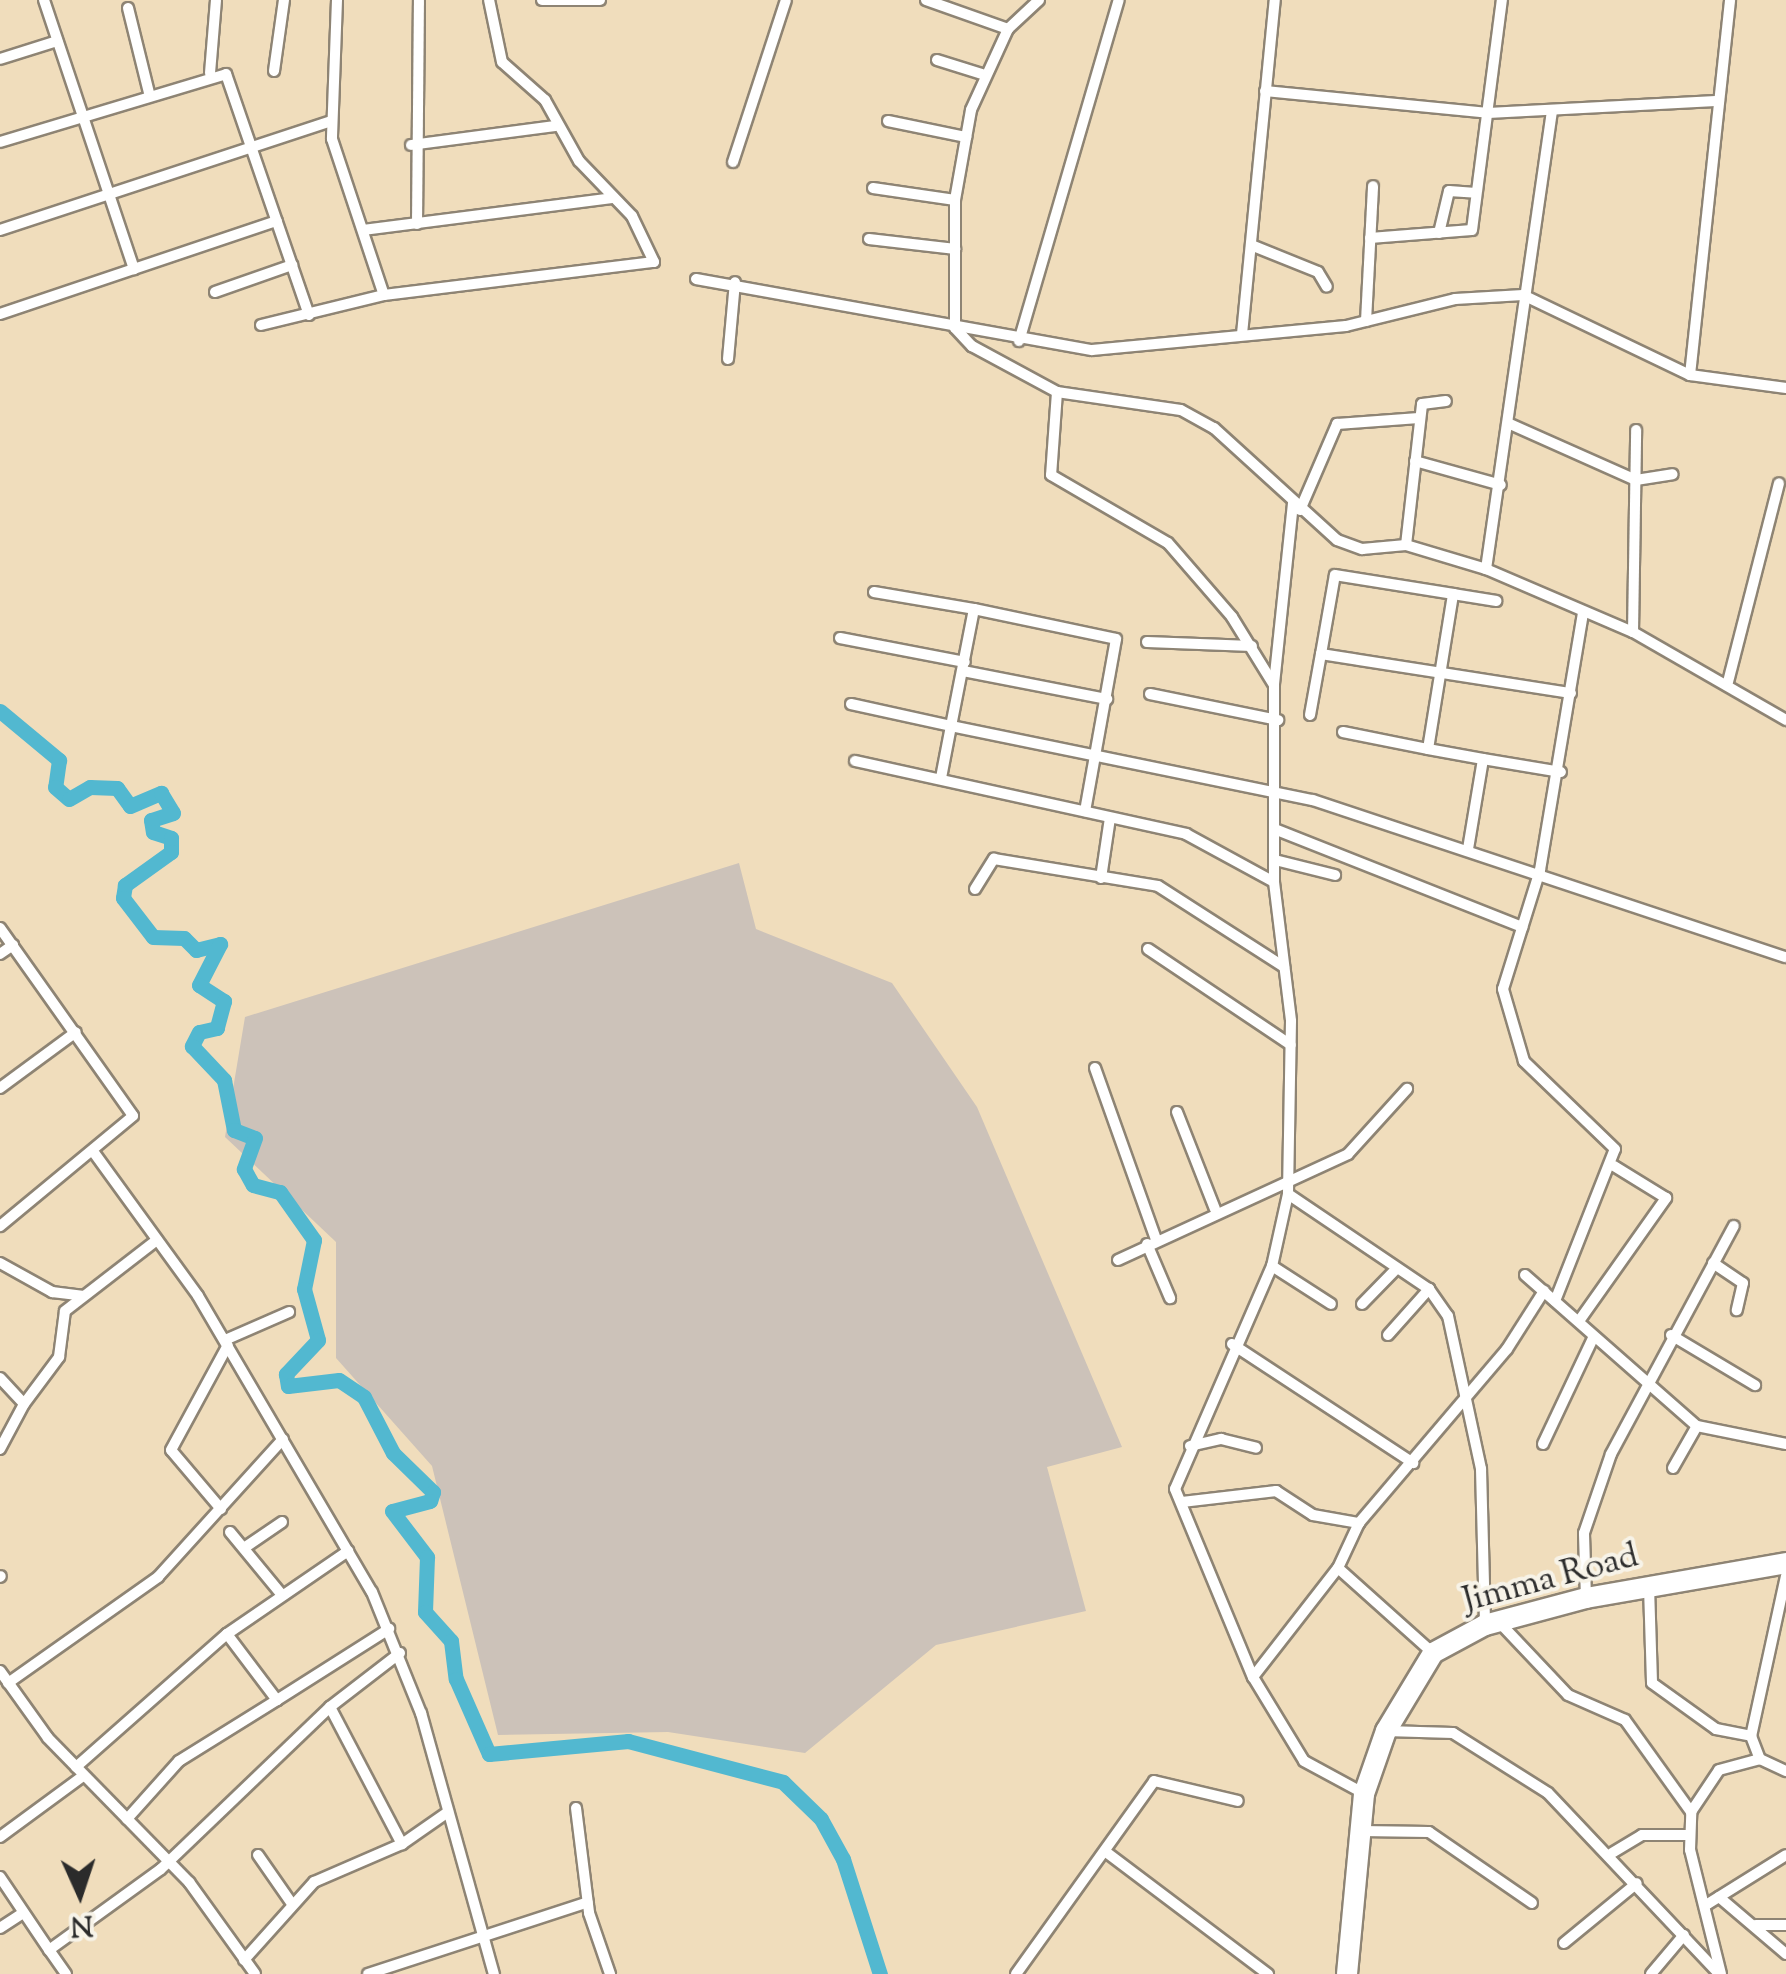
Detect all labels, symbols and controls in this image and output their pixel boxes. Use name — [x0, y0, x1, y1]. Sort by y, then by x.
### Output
street label: Jimma Road — [1459, 1536, 1643, 1624]
north arrow — [30, 1844, 130, 1944]
text: N — [69, 1903, 94, 1945]

